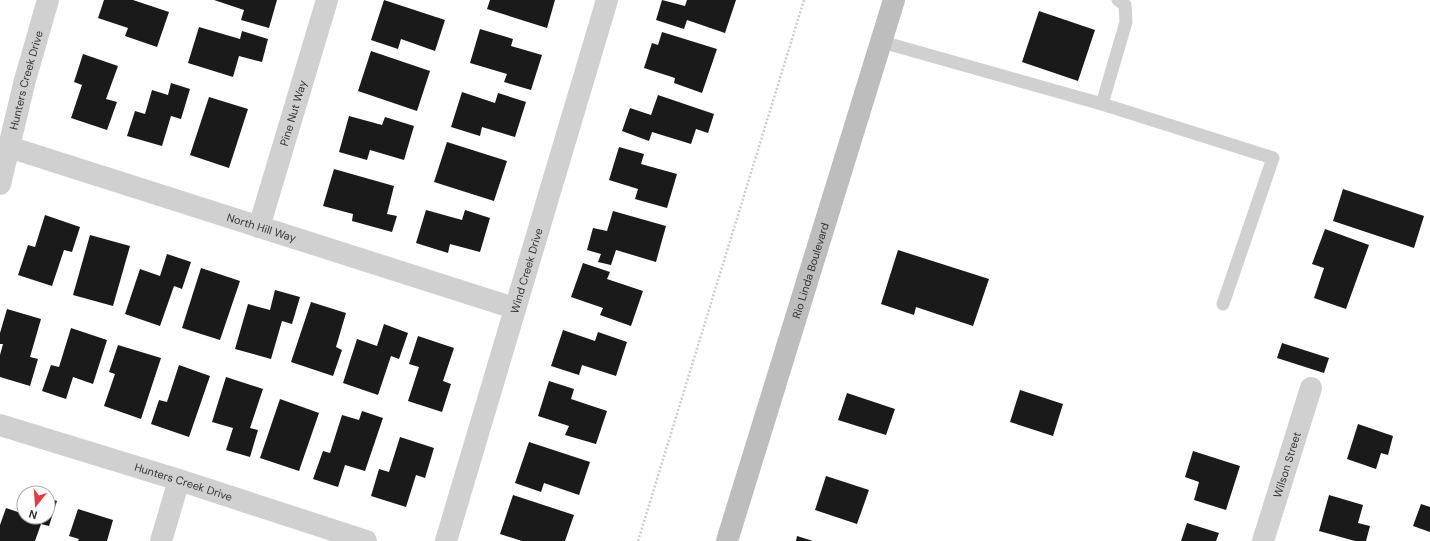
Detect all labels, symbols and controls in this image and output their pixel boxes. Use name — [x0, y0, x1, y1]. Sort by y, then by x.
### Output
street label: Hunters Creek Drive — [6, 29, 46, 131]
street label: Pine Nut Way — [277, 79, 310, 147]
street label: North Hill Way — [225, 210, 298, 245]
street label: Rio Linda Boulevard — [789, 221, 832, 320]
street label: Wind Creek Drive — [507, 226, 546, 315]
street label: Wilson Street — [1270, 430, 1304, 499]
street label: Hunters Creek Drive — [133, 460, 234, 504]
north arrow — [16, 485, 56, 525]
text: N — [27, 507, 39, 522]

